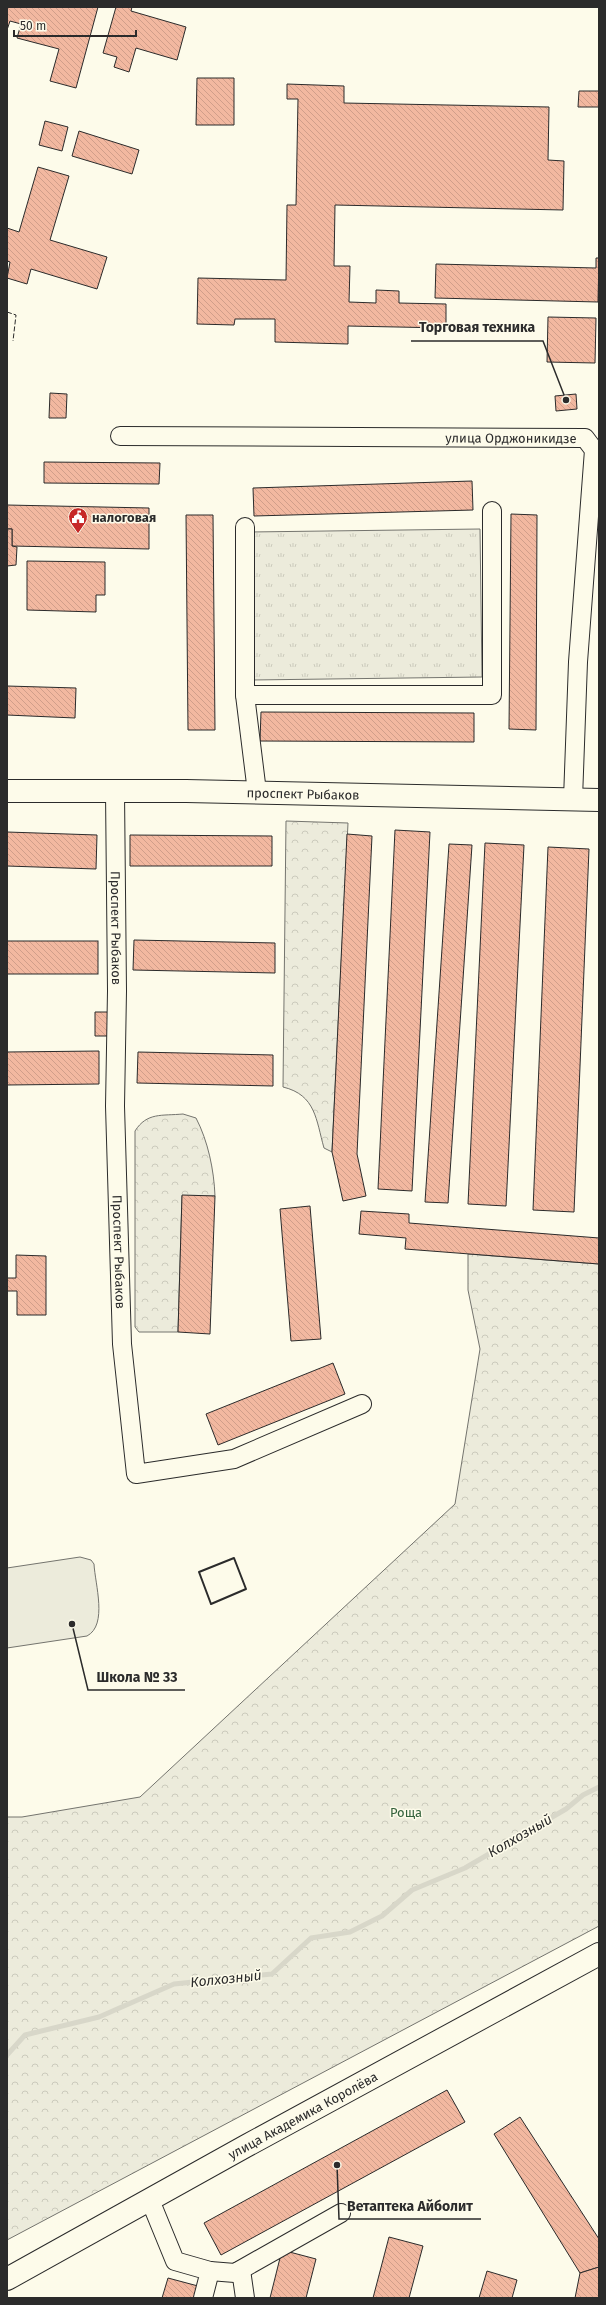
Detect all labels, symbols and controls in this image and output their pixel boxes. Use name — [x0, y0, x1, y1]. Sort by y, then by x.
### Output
scale bar — [14, 12, 136, 38]
text: 50 m — [20, 19, 46, 33]
callout: Торговая техника — [411, 315, 543, 341]
text: Торговая техника — [419, 319, 535, 336]
street label: улица Орджоникидзе — [445, 430, 577, 445]
public building icon: налоговая — [67, 506, 89, 534]
place label: налоговая — [92, 510, 156, 525]
street label: проспект Рыбаков — [246, 785, 360, 802]
street label: Проспект Рыбаков — [108, 871, 124, 985]
street label: Проспект Рыбаков — [110, 1195, 128, 1309]
callout: Школа № 33 — [88, 1664, 185, 1690]
text: Школа № 33 — [97, 1669, 177, 1686]
park label: Роща — [390, 1805, 422, 1820]
water label: Колхозный — [485, 1811, 555, 1861]
water label: Колхозный — [189, 1967, 263, 1991]
street label: улица Академика Королёва — [225, 2068, 380, 2162]
callout: Ветаптека Айболит — [339, 2193, 481, 2219]
text: Ветаптека Айболит — [347, 2198, 473, 2215]

